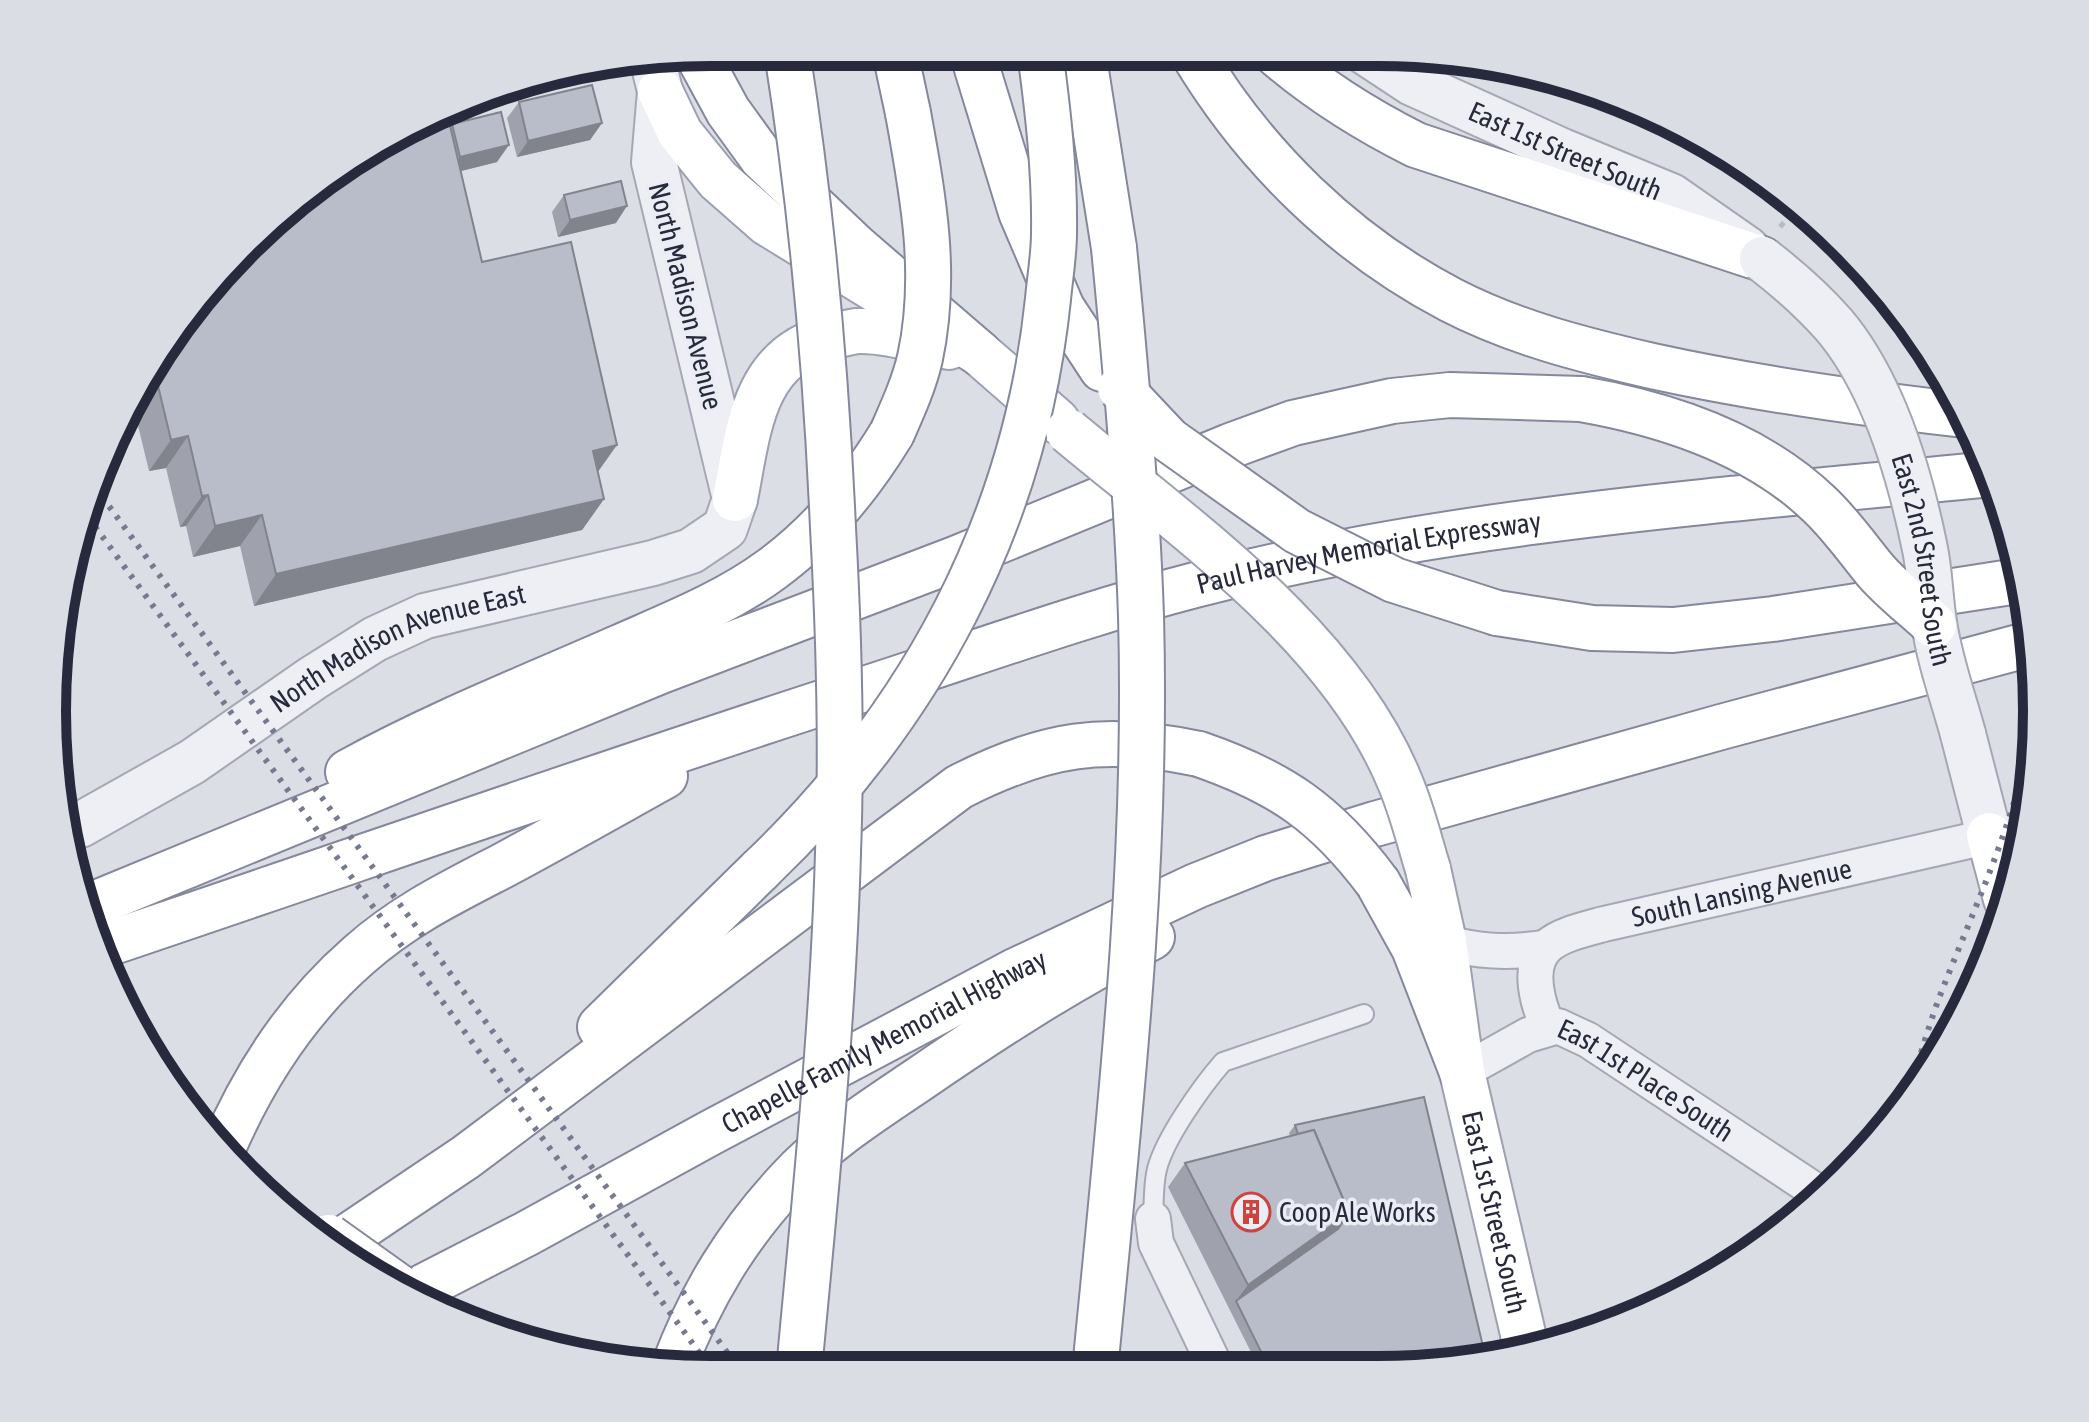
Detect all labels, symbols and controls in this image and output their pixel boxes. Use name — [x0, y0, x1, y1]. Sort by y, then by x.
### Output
street label: East 1st Street South — [1464, 95, 1667, 206]
street label: North Madison Avenue — [642, 179, 730, 413]
street label: East 2nd Street South — [1885, 449, 1959, 669]
street label: Paul Harvey Memorial Expressway — [1193, 505, 1543, 600]
street label: North Madison Avenue East — [264, 577, 529, 719]
street label: South Lansing Avenue — [1629, 852, 1855, 933]
street label: Chapelle Family Memorial Highway — [716, 943, 1051, 1140]
street label: East 1st Place South — [1553, 1012, 1740, 1148]
street label: East 1st Street South — [1456, 1108, 1534, 1317]
building icon: Coop Ale Works — [1230, 1191, 1272, 1233]
place label: Coop Ale Works — [1279, 1196, 1436, 1228]

